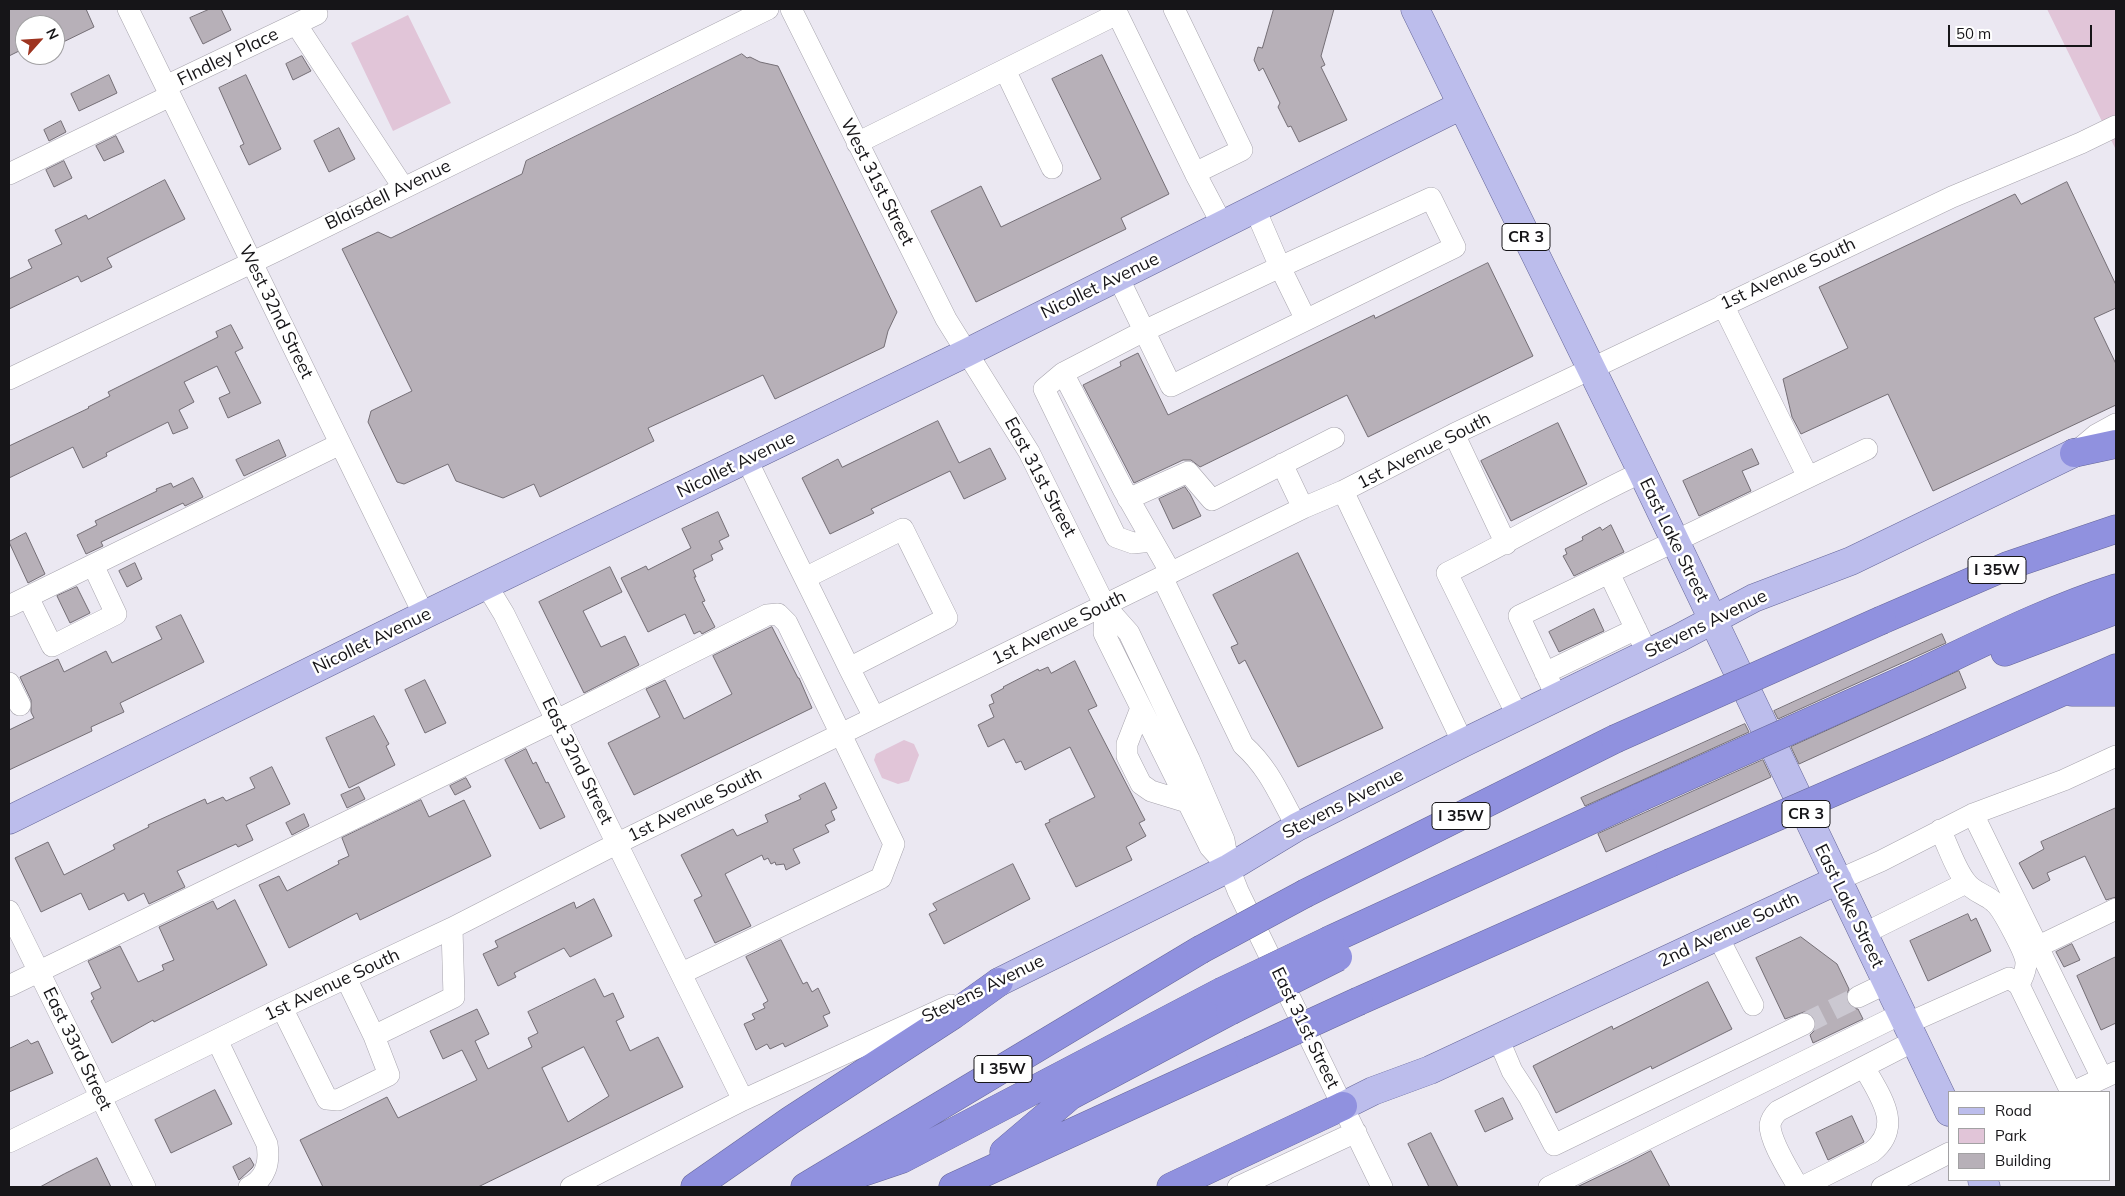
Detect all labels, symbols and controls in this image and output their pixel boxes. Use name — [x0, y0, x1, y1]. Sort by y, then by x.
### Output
north arrow — [15, 15, 65, 65]
scale bar — [1950, 15, 2094, 47]
street label: FIndley Place — [174, 23, 282, 91]
text: 50 m — [1956, 24, 1991, 43]
text: N — [42, 25, 63, 43]
street label: West 31st Street — [836, 115, 918, 249]
street label: Blaisdell Avenue — [322, 155, 454, 235]
road number: CR 3 — [1502, 223, 1550, 250]
street label: 1st Avenue South — [1717, 233, 1859, 315]
street label: West 32nd Street — [234, 242, 318, 382]
street label: Nicollet Avenue — [1037, 248, 1163, 324]
street label: 1st Avenue South — [1354, 408, 1494, 494]
street label: East 31st Street — [999, 414, 1081, 540]
street label: Nicollet Avenue — [673, 427, 799, 503]
street label: East Lake Street — [1635, 475, 1713, 605]
road number: I 35W — [1968, 556, 2026, 584]
street label: Stevens Avenue — [1641, 585, 1771, 663]
street label: 1st Avenue South — [988, 586, 1130, 670]
street label: Nicollet Avenue — [309, 603, 435, 679]
street label: East 32nd Street — [537, 694, 617, 828]
street label: 1st Avenue South — [624, 763, 766, 847]
street label: Stevens Avenue — [1279, 764, 1407, 844]
road number: CR 3 — [1782, 801, 1830, 828]
road number: I 35W — [1432, 802, 1490, 829]
street label: East Lake Street — [1810, 841, 1888, 971]
street label: 2nd Avenue South — [1655, 888, 1803, 972]
street label: 1st Avenue South — [261, 944, 403, 1026]
street label: Stevens Avenue — [918, 950, 1048, 1028]
street label: East 31st Street — [1266, 964, 1344, 1092]
street label: East 33rd Street — [38, 984, 116, 1114]
road number: I 35W — [974, 1056, 1032, 1082]
legend — [1948, 1091, 2110, 1181]
text: Road — [1995, 1101, 2032, 1120]
text: Park — [1995, 1126, 2027, 1145]
text: Building — [1995, 1151, 2051, 1170]

